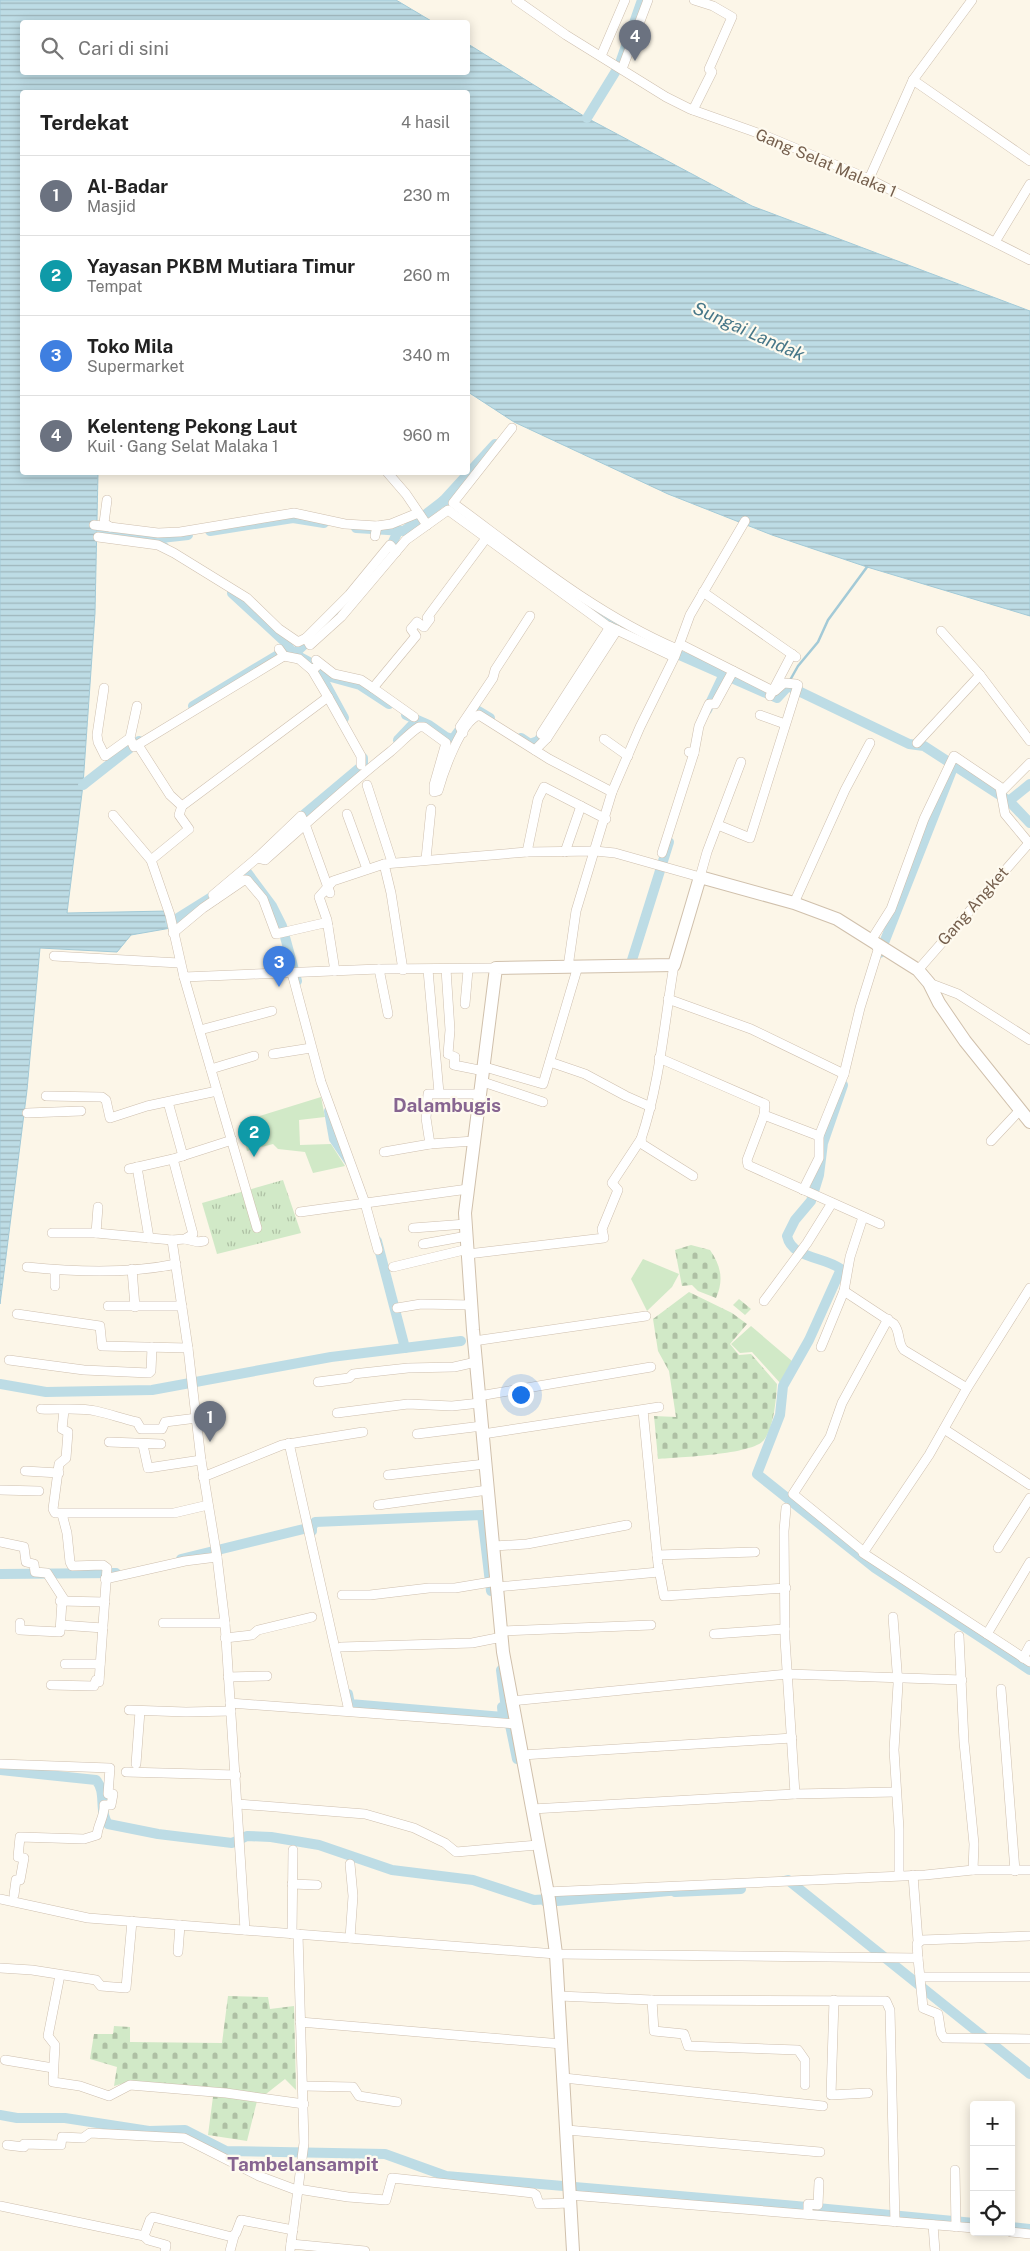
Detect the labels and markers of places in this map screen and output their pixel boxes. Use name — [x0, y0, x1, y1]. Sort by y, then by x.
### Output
pin: 4 — [619, 20, 651, 61]
pin: 3 — [263, 946, 295, 987]
pin: 2 — [238, 1116, 270, 1157]
pin: 1 — [194, 1401, 226, 1442]

